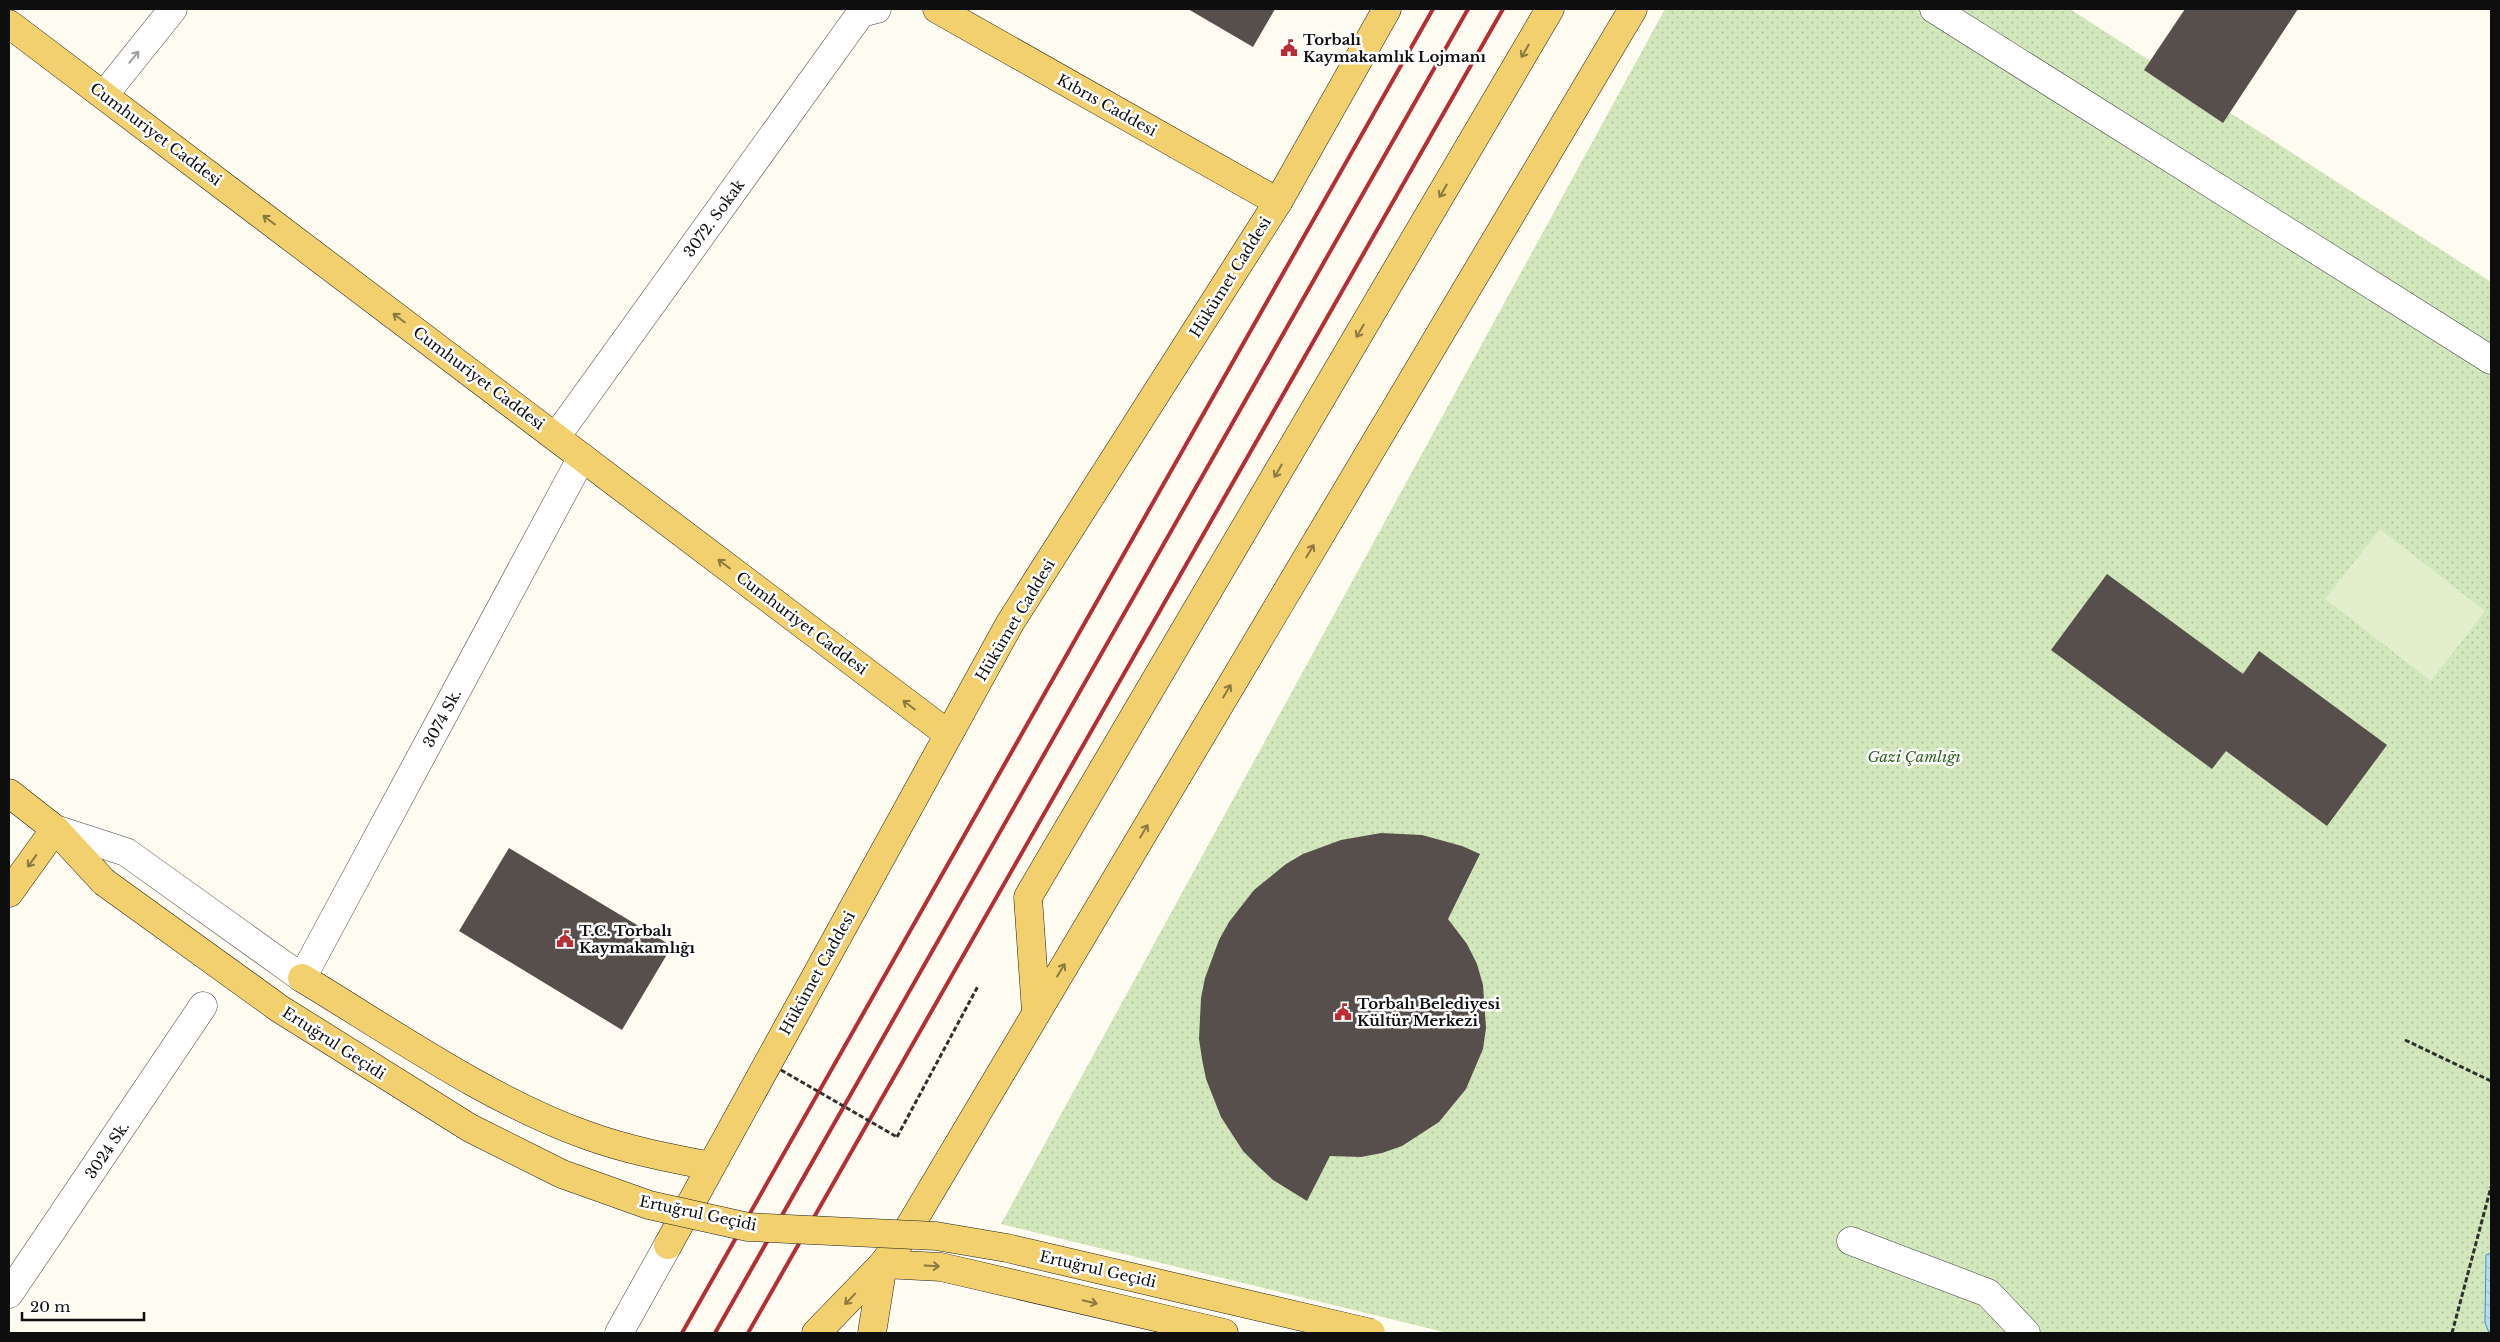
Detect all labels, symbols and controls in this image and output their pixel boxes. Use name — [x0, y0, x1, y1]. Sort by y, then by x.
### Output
place label: Torbalı Kaymakamlık Lojmanı — [1303, 30, 1486, 66]
public building icon: Torbalı Kaymakamlık Lojmanı — [1279, 38, 1299, 58]
one-way arrow — [1519, 43, 1529, 57]
one-way arrow — [129, 51, 140, 64]
street label: Kıbrıs Caddesi — [1054, 70, 1160, 140]
street label: Cumhuriyet Caddesi — [87, 78, 225, 190]
street label: 3072. Sokak — [679, 175, 749, 261]
one-way arrow — [1437, 183, 1447, 197]
street label: Hükümet Caddesi — [1185, 213, 1275, 341]
one-way arrow — [263, 215, 276, 226]
one-way arrow — [393, 313, 406, 324]
street label: Cumhuriyet Caddesi — [410, 322, 548, 434]
one-way arrow — [1355, 324, 1365, 338]
one-way arrow — [1273, 464, 1283, 478]
one-way arrow — [1306, 545, 1316, 559]
street label: Hükümet Caddesi — [971, 556, 1059, 684]
one-way arrow — [718, 559, 731, 570]
street label: Cumhuriyet Caddesi — [733, 567, 871, 679]
one-way arrow — [1223, 684, 1233, 698]
street label: 3074 Sk. — [419, 686, 465, 750]
one-way arrow — [903, 699, 916, 710]
park label: Gazi Çamlığı — [1867, 747, 1961, 766]
one-way arrow — [1140, 824, 1150, 838]
one-way arrow — [27, 854, 37, 868]
street label: Hükümet Caddesi — [775, 908, 859, 1038]
place label: T.C. Torbalı Kaymakamlığı — [579, 921, 696, 957]
public building icon: T.C. Torbalı Kaymakamlığı — [555, 929, 575, 949]
one-way arrow — [1057, 964, 1067, 978]
place label: Torbalı Belediyesi Kültür Merkezi — [1357, 994, 1501, 1030]
public building icon: Torbalı Belediyesi Kültür Merkezi — [1333, 1002, 1353, 1022]
street label: Ertuğrul Geçidi — [279, 1003, 389, 1083]
street label: 3024 Sk. — [81, 1118, 133, 1182]
street label: Ertuğrul Geçidi — [638, 1191, 758, 1235]
street label: Ertuğrul Geçidi — [1038, 1246, 1158, 1292]
one-way arrow — [923, 1262, 939, 1271]
scale bar — [22, 1290, 145, 1322]
one-way arrow — [844, 1292, 856, 1305]
text: 20 m — [30, 1297, 70, 1316]
one-way arrow — [1082, 1298, 1098, 1307]

